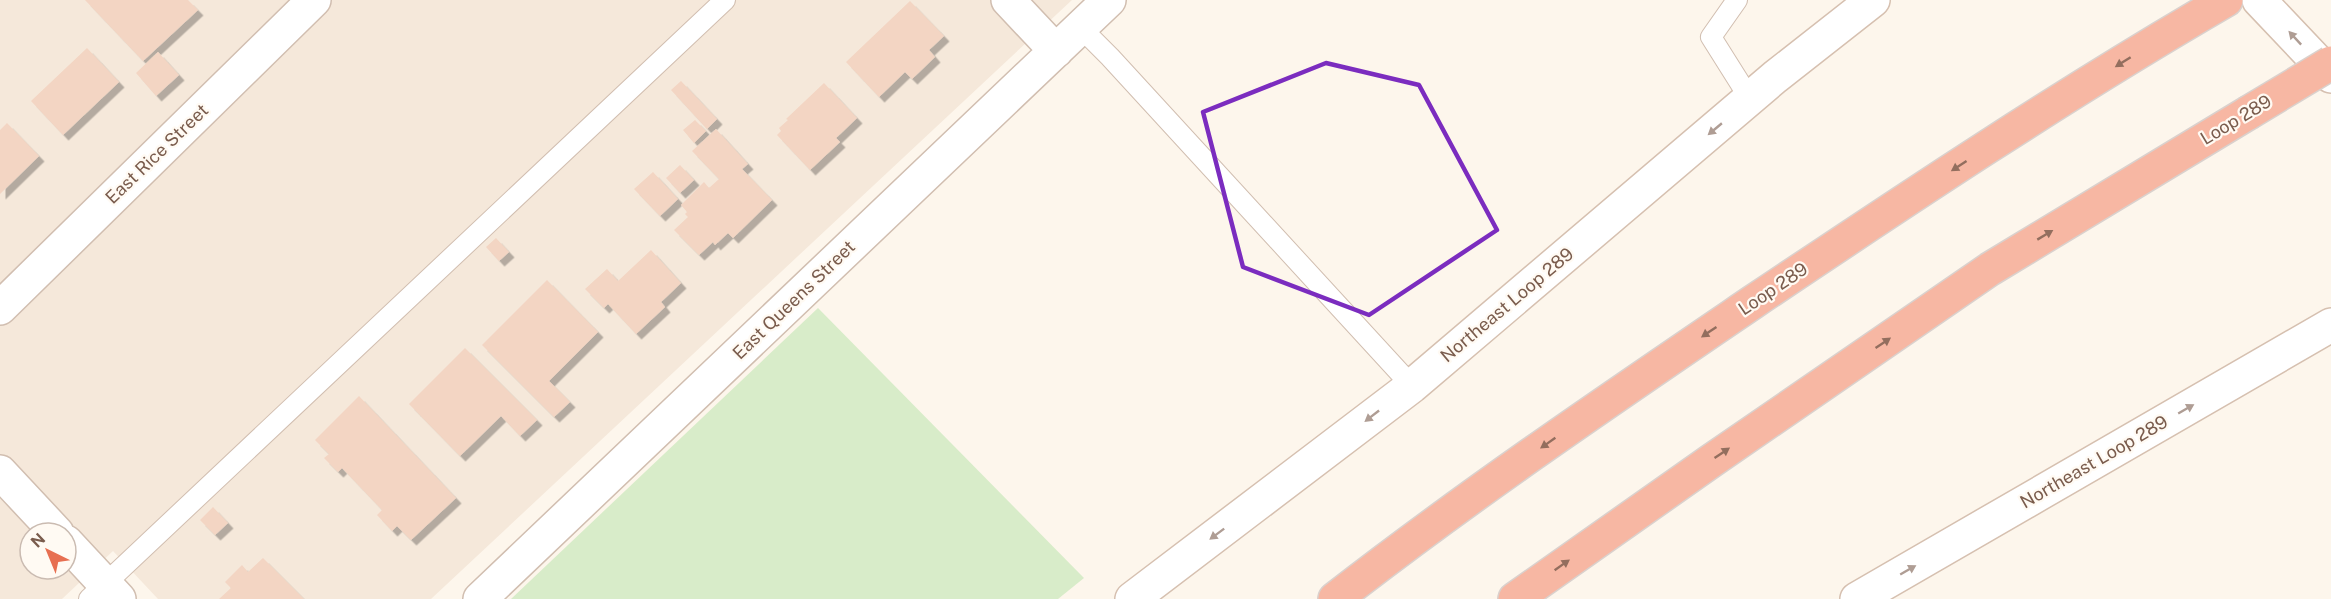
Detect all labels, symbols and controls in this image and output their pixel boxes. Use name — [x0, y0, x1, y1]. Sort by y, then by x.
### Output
one-way arrow — [2288, 30, 2302, 45]
one-way arrow — [2115, 56, 2131, 67]
street label: Loop 289 — [2197, 90, 2275, 149]
street label: East Rice Street — [101, 99, 212, 208]
one-way arrow — [1707, 122, 1723, 135]
one-way arrow — [1950, 161, 1967, 172]
one-way arrow — [2037, 230, 2053, 241]
street label: East Queens Street — [728, 236, 859, 363]
street label: Northeast Loop 289 — [1436, 243, 1577, 366]
street label: Loop 289 — [1734, 258, 1811, 319]
one-way arrow — [1701, 327, 1717, 338]
one-way arrow — [1874, 337, 1890, 349]
one-way arrow — [2177, 404, 2194, 414]
one-way arrow — [1365, 410, 1380, 422]
street label: Northeast Loop 289 — [2016, 411, 2171, 512]
one-way arrow — [1540, 437, 1556, 448]
one-way arrow — [1714, 448, 1730, 459]
north arrow — [18, 521, 78, 581]
one-way arrow — [1210, 528, 1225, 540]
text: N — [27, 529, 49, 552]
one-way arrow — [1554, 559, 1570, 571]
one-way arrow — [1899, 565, 1916, 575]

